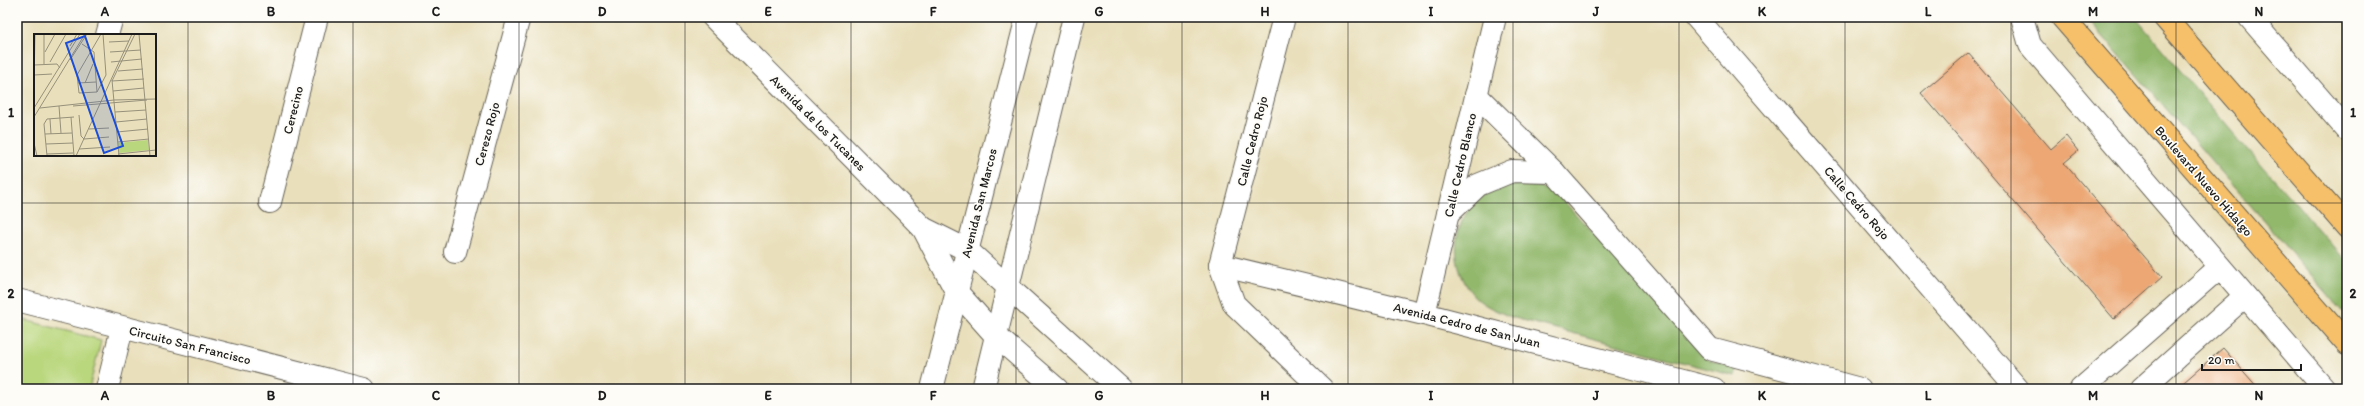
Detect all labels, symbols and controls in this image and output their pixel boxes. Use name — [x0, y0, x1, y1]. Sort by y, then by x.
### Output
text: A — [100, 4, 110, 19]
text: B — [267, 4, 276, 19]
text: C — [432, 4, 441, 19]
text: D — [598, 4, 607, 19]
text: E — [764, 4, 772, 19]
text: F — [930, 4, 937, 19]
text: G — [1095, 4, 1104, 19]
text: H — [1261, 4, 1270, 19]
text: I — [1429, 4, 1434, 19]
text: J — [1592, 4, 1600, 19]
text: K — [1758, 4, 1767, 19]
text: L — [1925, 4, 1932, 19]
text: M — [2088, 4, 2098, 19]
text: N — [2255, 4, 2264, 19]
inset map — [34, 34, 156, 156]
street label: Avenida de los Tucanes — [767, 72, 869, 174]
street label: Cerecino — [280, 84, 306, 136]
street label: Calle Cedro Rojo — [1234, 94, 1271, 188]
street label: Cerezo Rojo — [471, 100, 503, 168]
text: 1 — [8, 105, 14, 120]
text: 1 — [2350, 105, 2356, 120]
street label: Calle Cedro Blanco — [1441, 111, 1479, 219]
street label: Boulevard Nuevo Hidalgo — [2152, 123, 2256, 239]
street label: Avenida San Marcos — [958, 147, 1000, 259]
street label: Calle Cedro Rojo — [1821, 163, 1893, 243]
text: 2 — [8, 286, 15, 301]
text: 2 — [2350, 286, 2357, 301]
street label: Avenida Cedro de San Juan — [1392, 299, 1542, 351]
street label: Circuito San Francisco — [127, 323, 253, 368]
scale bar — [2202, 346, 2301, 372]
text: 20 m — [2208, 353, 2235, 367]
text: A — [100, 388, 110, 403]
text: B — [267, 388, 276, 403]
text: C — [432, 388, 441, 403]
text: D — [598, 388, 607, 403]
text: E — [764, 388, 772, 403]
text: F — [930, 388, 937, 403]
text: G — [1095, 388, 1104, 403]
text: H — [1261, 388, 1270, 403]
text: I — [1429, 388, 1434, 403]
text: J — [1592, 388, 1600, 403]
text: K — [1758, 388, 1767, 403]
text: L — [1925, 388, 1932, 403]
text: M — [2088, 388, 2098, 403]
text: N — [2255, 388, 2264, 403]

